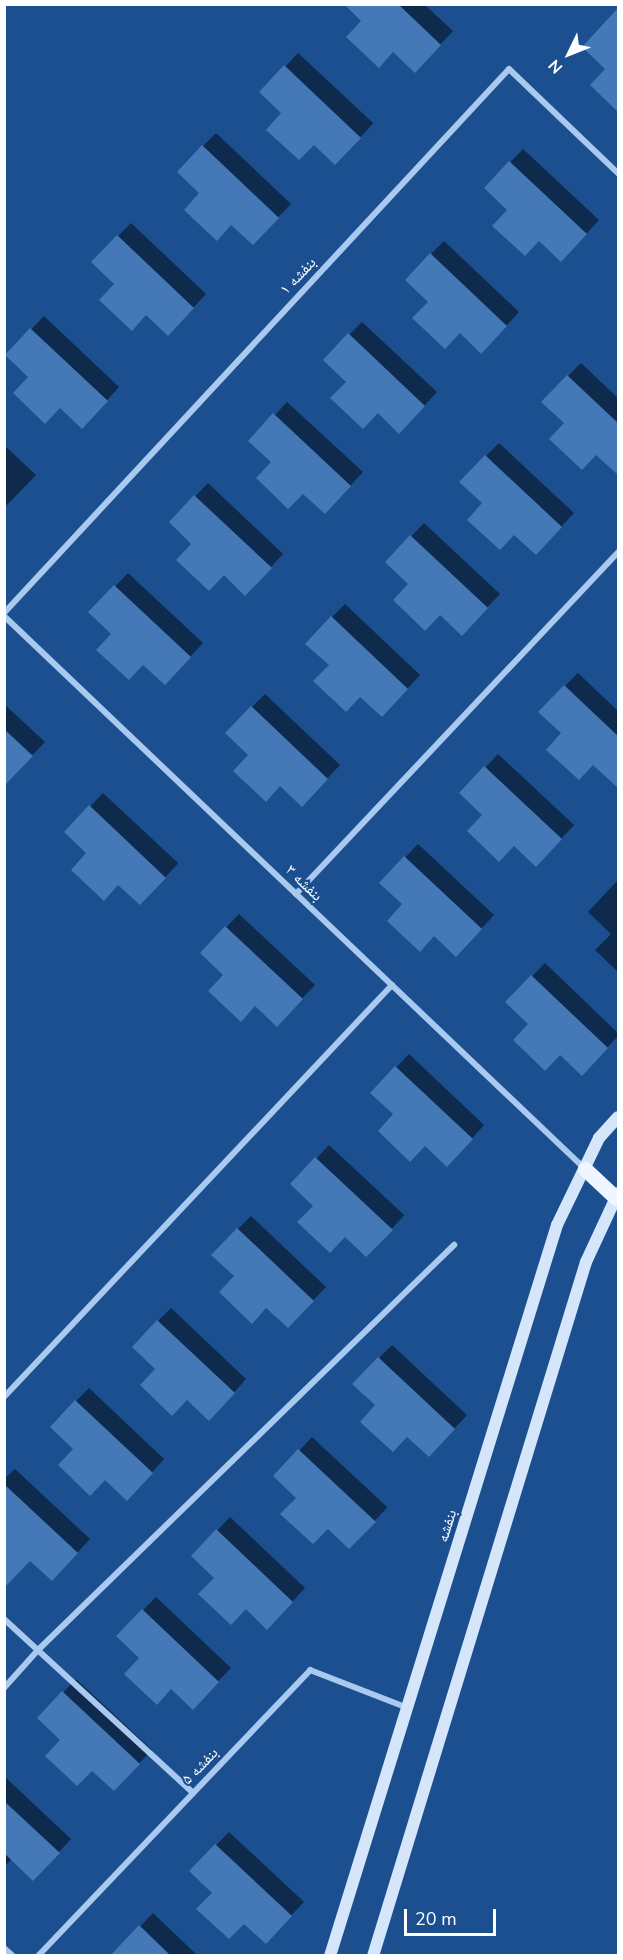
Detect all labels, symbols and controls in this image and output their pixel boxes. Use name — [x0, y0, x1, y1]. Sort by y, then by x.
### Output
north arrow — [539, 24, 599, 84]
text: N — [544, 54, 568, 78]
street label: بنفشه ۱ — [276, 253, 320, 299]
street label: بنفشه ۳ — [281, 861, 327, 905]
street label: بنفشه — [433, 1507, 461, 1545]
street label: بنفشه ۵ — [178, 1743, 222, 1789]
scale bar — [407, 1897, 498, 1935]
text: 20 m — [415, 1907, 457, 1931]

